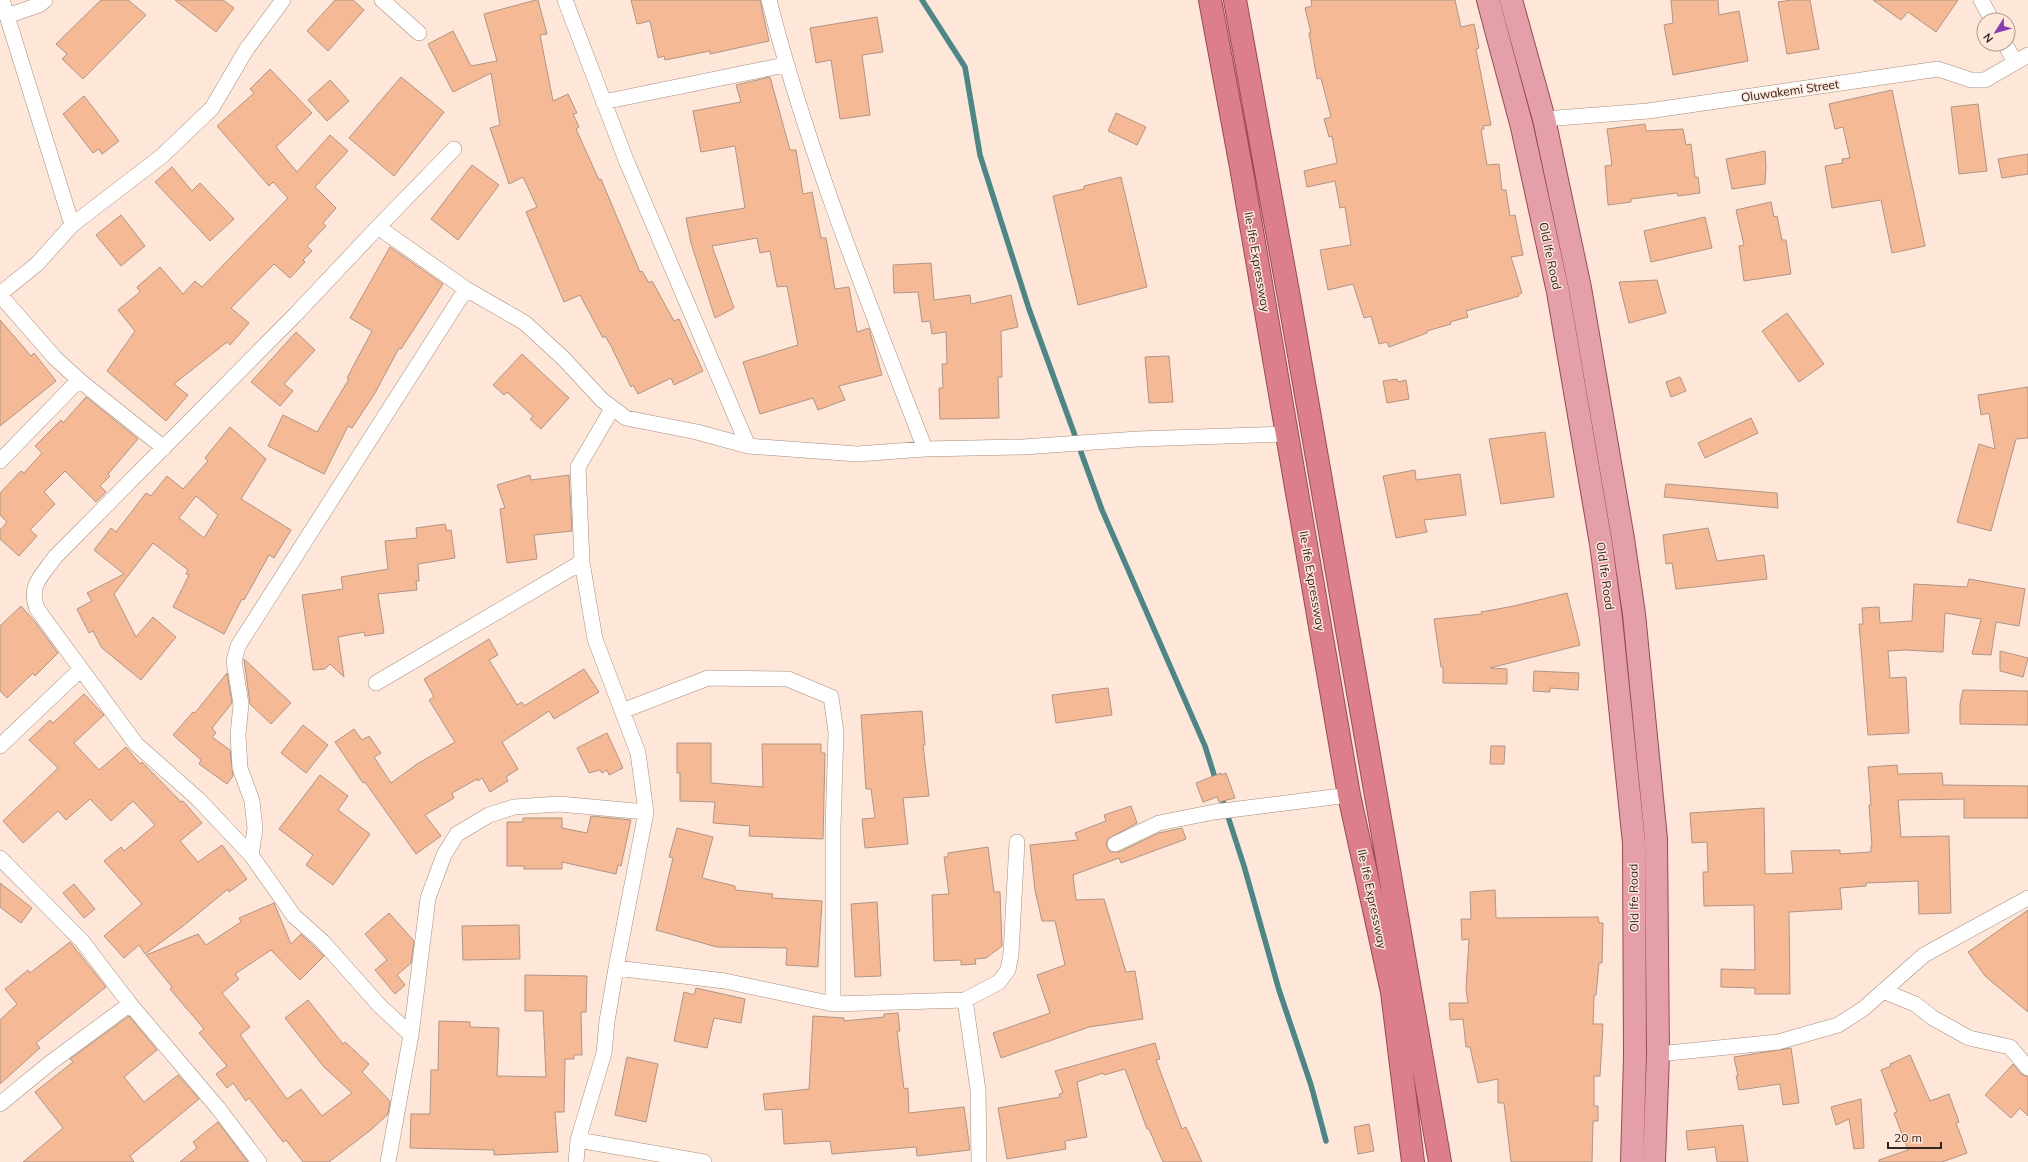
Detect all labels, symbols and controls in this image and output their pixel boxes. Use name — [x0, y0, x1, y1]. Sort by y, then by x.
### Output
north arrow — [1976, 12, 2016, 52]
text: N — [1980, 30, 1996, 46]
street label: Oluwakemi Street — [1740, 76, 1840, 105]
street label: Ile-Ife Expressway — [1241, 211, 1274, 314]
street label: Old Ife Road — [1536, 221, 1565, 291]
street label: Ile-Ife Expressway — [1296, 530, 1329, 633]
street label: Old Ife Road — [1593, 541, 1618, 611]
street label: Ile-Ife Expressway — [1355, 848, 1391, 951]
street label: Old Ife Road — [1625, 864, 1642, 932]
scale bar — [1888, 1124, 1941, 1150]
text: 20 m — [1894, 1130, 1922, 1145]

